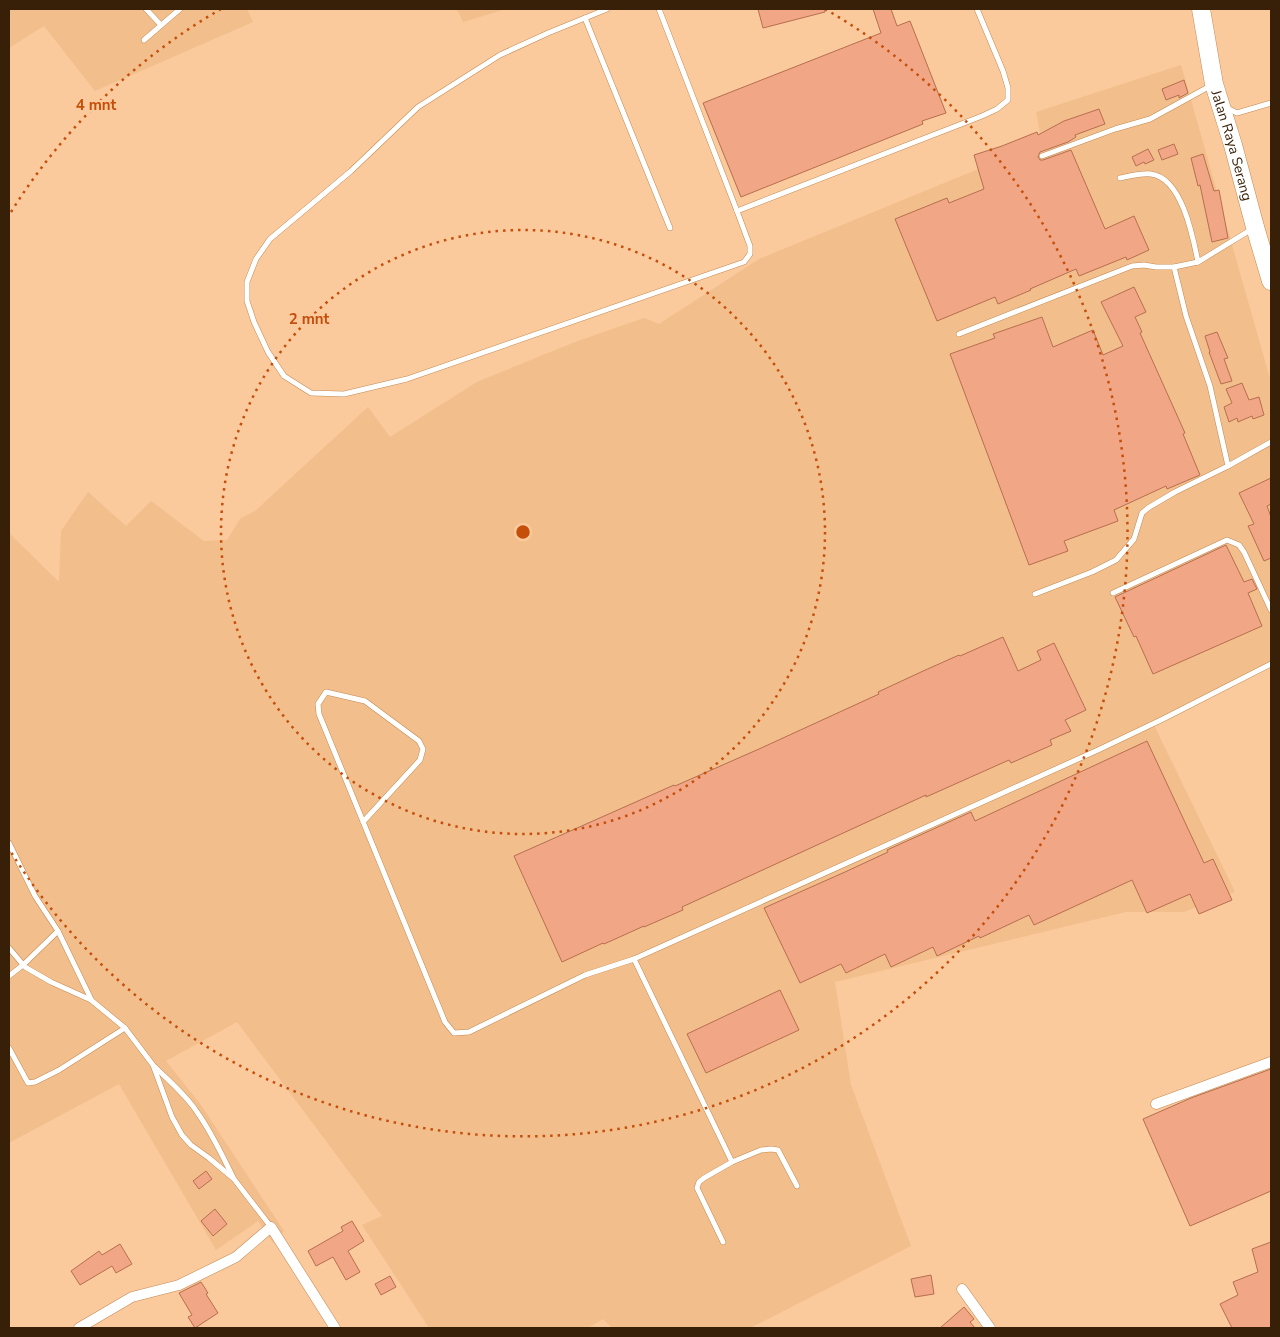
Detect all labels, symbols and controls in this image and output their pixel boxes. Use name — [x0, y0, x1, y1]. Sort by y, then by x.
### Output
street label: Jalan Raya Serang — [1206, 87, 1257, 203]
text: 4 mnt — [76, 95, 117, 115]
text: 2 mnt — [289, 309, 330, 329]
centre of rings — [514, 523, 532, 541]

